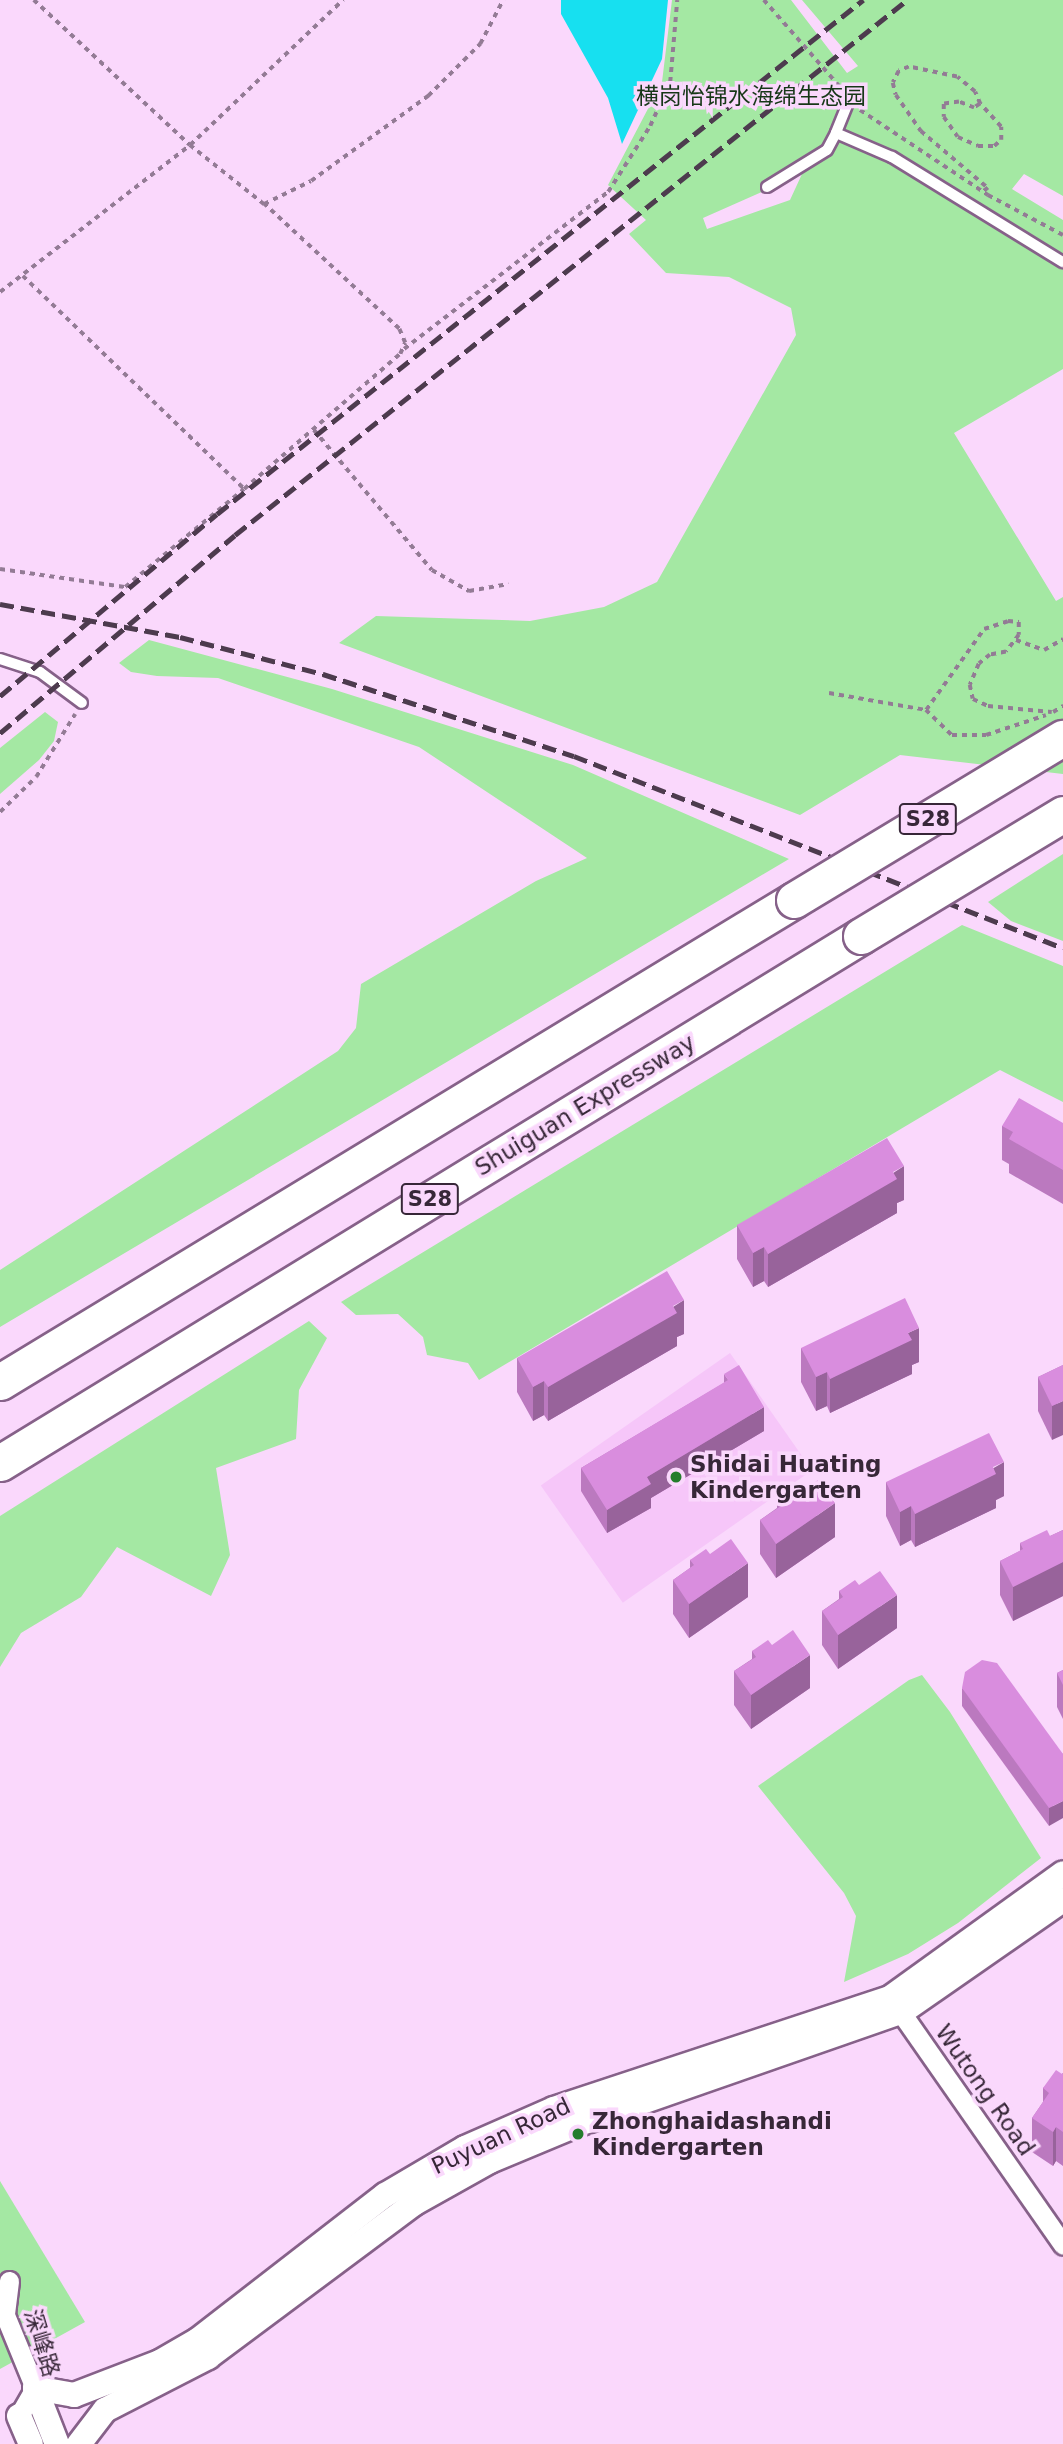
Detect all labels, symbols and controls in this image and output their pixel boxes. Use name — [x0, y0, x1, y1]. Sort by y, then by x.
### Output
park label: 横岗怡锦水海绵生态园 — [636, 82, 866, 110]
road number: S28 — [898, 802, 958, 836]
street label: Shuiguan Expressway — [470, 1028, 700, 1182]
road number: S28 — [400, 1182, 460, 1216]
place label: Shidai Huating Kindergarten — [690, 1450, 882, 1504]
marker: Shidai Huating Kindergarten — [668, 1469, 684, 1485]
street label: Wutong Road — [930, 2019, 1040, 2161]
street label: Puyuan Road — [427, 2092, 575, 2180]
place label: Zhonghaidashandi Kindergarten — [592, 2107, 832, 2161]
marker: Zhonghaidashandi Kindergarten — [570, 2126, 586, 2142]
street label: 深峰路 — [19, 2306, 65, 2380]

